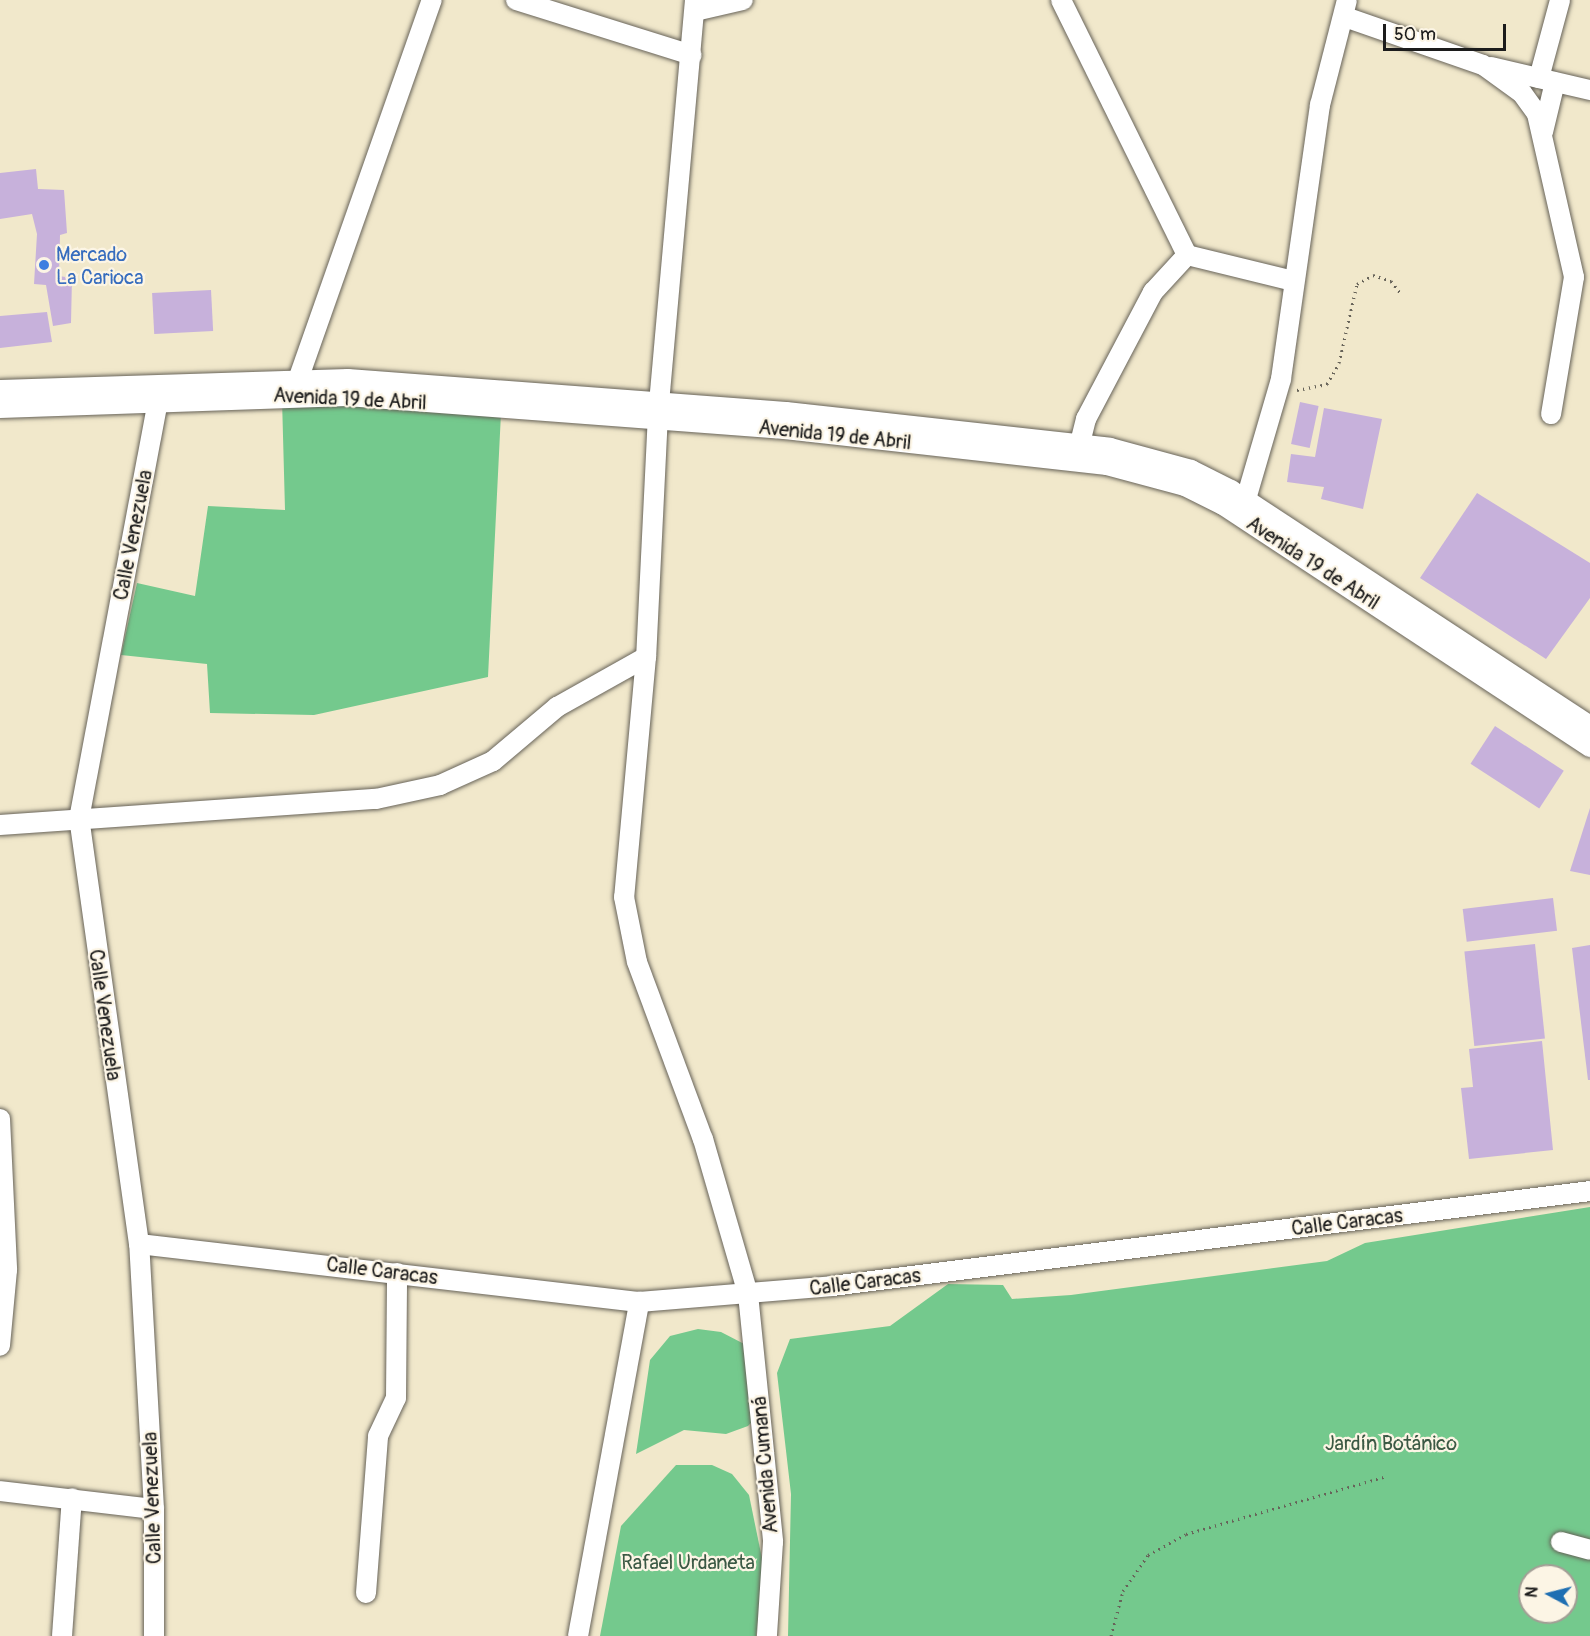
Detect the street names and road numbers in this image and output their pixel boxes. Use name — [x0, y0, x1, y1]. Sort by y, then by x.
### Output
street label: Avenida 19 de Abril — [273, 383, 427, 415]
street label: Avenida 19 de Abril — [757, 415, 913, 455]
street label: Calle Venezuela — [109, 468, 157, 602]
street label: Avenida 19 de Abril — [1242, 511, 1384, 615]
street label: Calle Venezuela — [84, 948, 126, 1082]
street label: Calle Caracas — [1290, 1203, 1404, 1241]
street label: Calle Caracas — [325, 1252, 439, 1290]
street label: Calle Caracas — [808, 1263, 922, 1301]
street label: Avenida Cumaná — [747, 1395, 783, 1535]
street label: Calle Venezuela — [138, 1431, 166, 1565]

